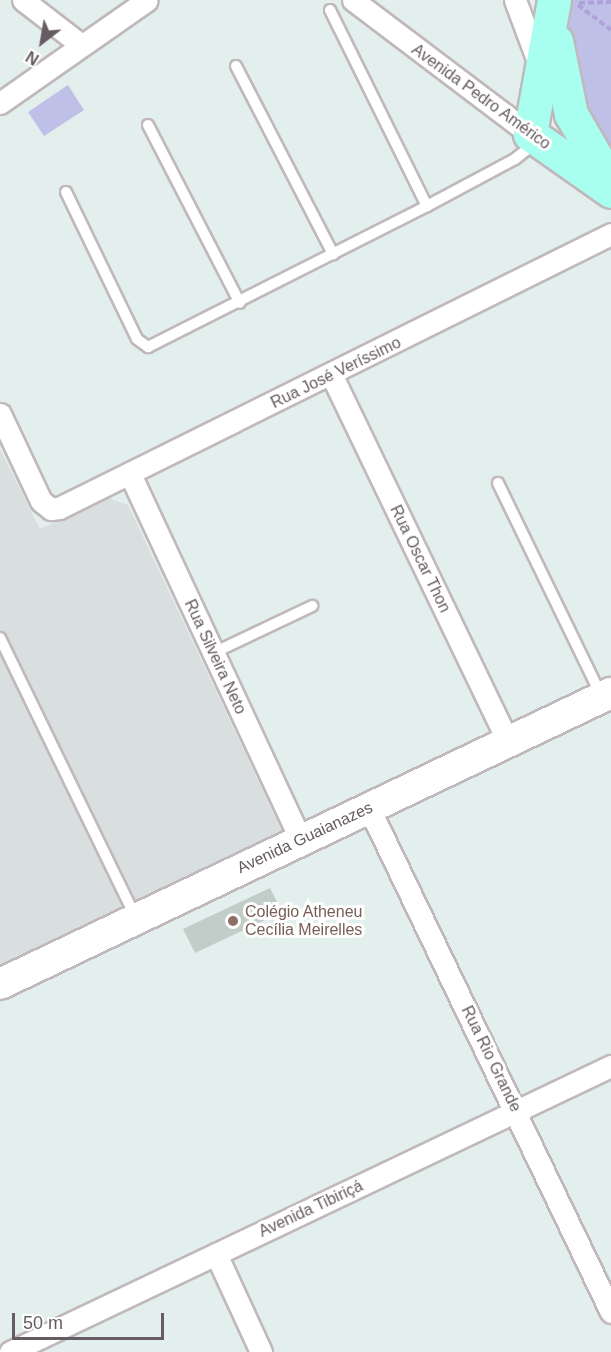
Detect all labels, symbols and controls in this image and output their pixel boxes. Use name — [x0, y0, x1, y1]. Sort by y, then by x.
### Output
north arrow — [12, 12, 72, 72]
street label: Avenida Pedro Américo — [407, 40, 555, 154]
text: N — [23, 48, 42, 68]
street label: Rua José Veríssimo — [268, 333, 404, 413]
street label: Rua Oscar Thon — [386, 502, 454, 616]
street label: Rua Silveira Neto — [180, 597, 250, 717]
street label: Avenida Guaianazes — [234, 798, 376, 878]
place label: Colégio Atheneu Cecília Meirelles — [245, 902, 363, 940]
marker: Colégio Atheneu Cecília Meirelles — [226, 914, 240, 928]
street label: Rua Rio Grande — [457, 1003, 525, 1115]
street label: Avenida Tibiriçá — [256, 1176, 366, 1242]
scale bar — [15, 1301, 166, 1339]
text: 50 m — [23, 1313, 63, 1333]

